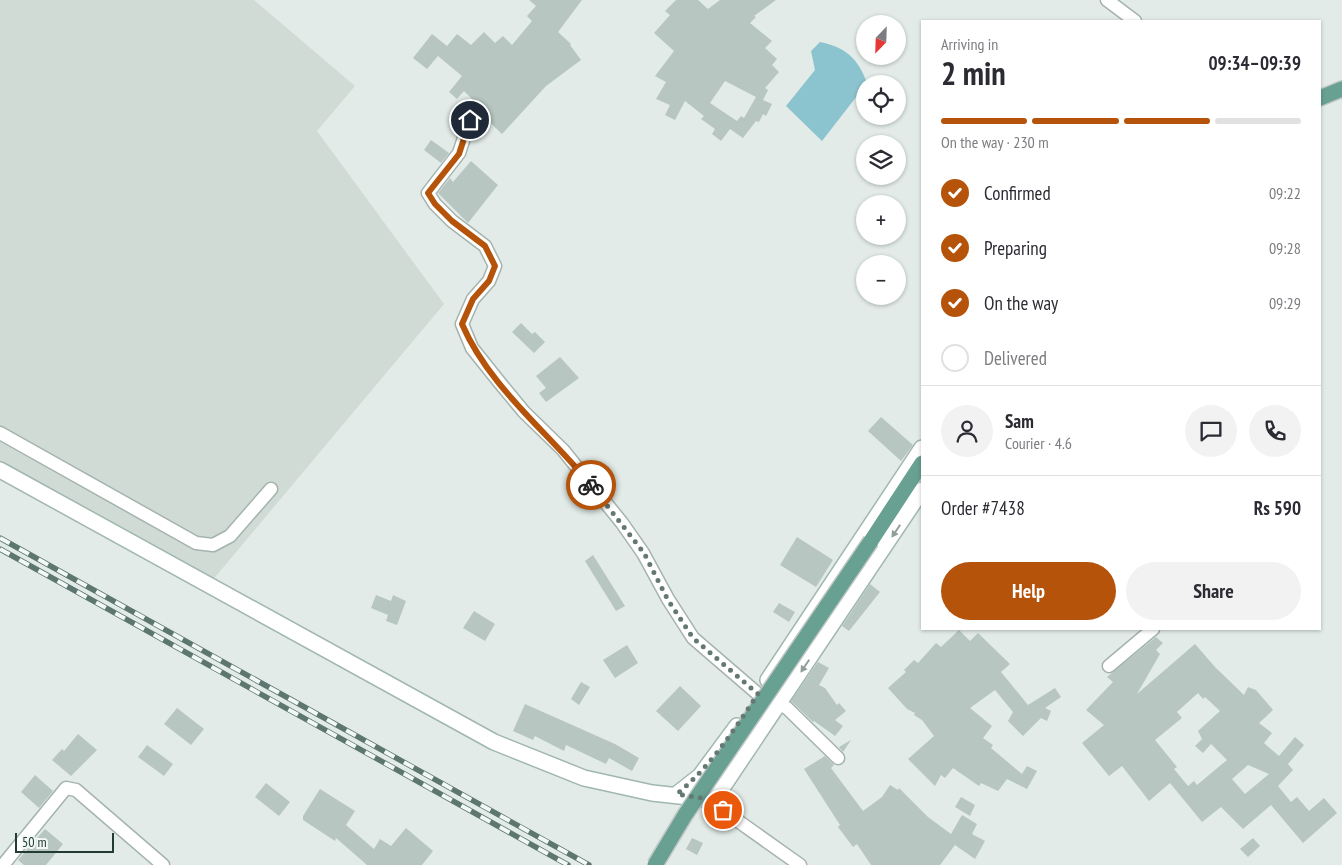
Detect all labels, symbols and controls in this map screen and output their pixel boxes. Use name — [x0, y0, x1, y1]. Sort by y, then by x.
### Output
north arrow — [856, 15, 906, 65]
map controls — [856, 15, 906, 305]
text: Arriving in — [941, 34, 998, 54]
text: 09:34–09:39 — [1208, 51, 1301, 75]
text: 2 min — [941, 52, 1006, 94]
button: locate — [856, 75, 906, 125]
pin — [449, 99, 491, 141]
icon: home — [456, 106, 484, 134]
text: On the way · 230 m — [941, 132, 1049, 152]
button: layers — [856, 135, 906, 185]
icon: check — [941, 179, 969, 207]
text: Confirmed — [984, 181, 1051, 205]
text: 09:22 — [1269, 183, 1301, 203]
button: + — [856, 195, 906, 245]
icon: check — [941, 234, 969, 262]
text: Preparing — [984, 236, 1047, 260]
text: 09:28 — [1269, 238, 1301, 258]
button: − — [856, 255, 906, 305]
icon: check — [941, 289, 969, 317]
text: On the way — [984, 291, 1058, 315]
text: 09:29 — [1269, 293, 1301, 313]
text: Delivered — [984, 346, 1047, 370]
button: person — [941, 405, 993, 457]
button: chat — [1185, 405, 1237, 457]
button: phone — [1249, 405, 1301, 457]
text: Sam — [1005, 409, 1034, 433]
text: Courier · 4.6 — [1005, 433, 1072, 453]
courier — [566, 460, 616, 510]
icon: bike — [577, 471, 605, 499]
text: Order #7438 — [941, 496, 1025, 520]
text: Rs 590 — [1254, 496, 1301, 520]
one-way arrow — [891, 524, 900, 538]
button: Help — [941, 562, 1116, 620]
button: Share — [1126, 562, 1301, 620]
one-way arrow — [800, 659, 810, 672]
pin — [702, 789, 744, 831]
icon: bag — [709, 796, 737, 824]
scale bar — [15, 830, 114, 853]
text: 50 m — [22, 833, 47, 851]

